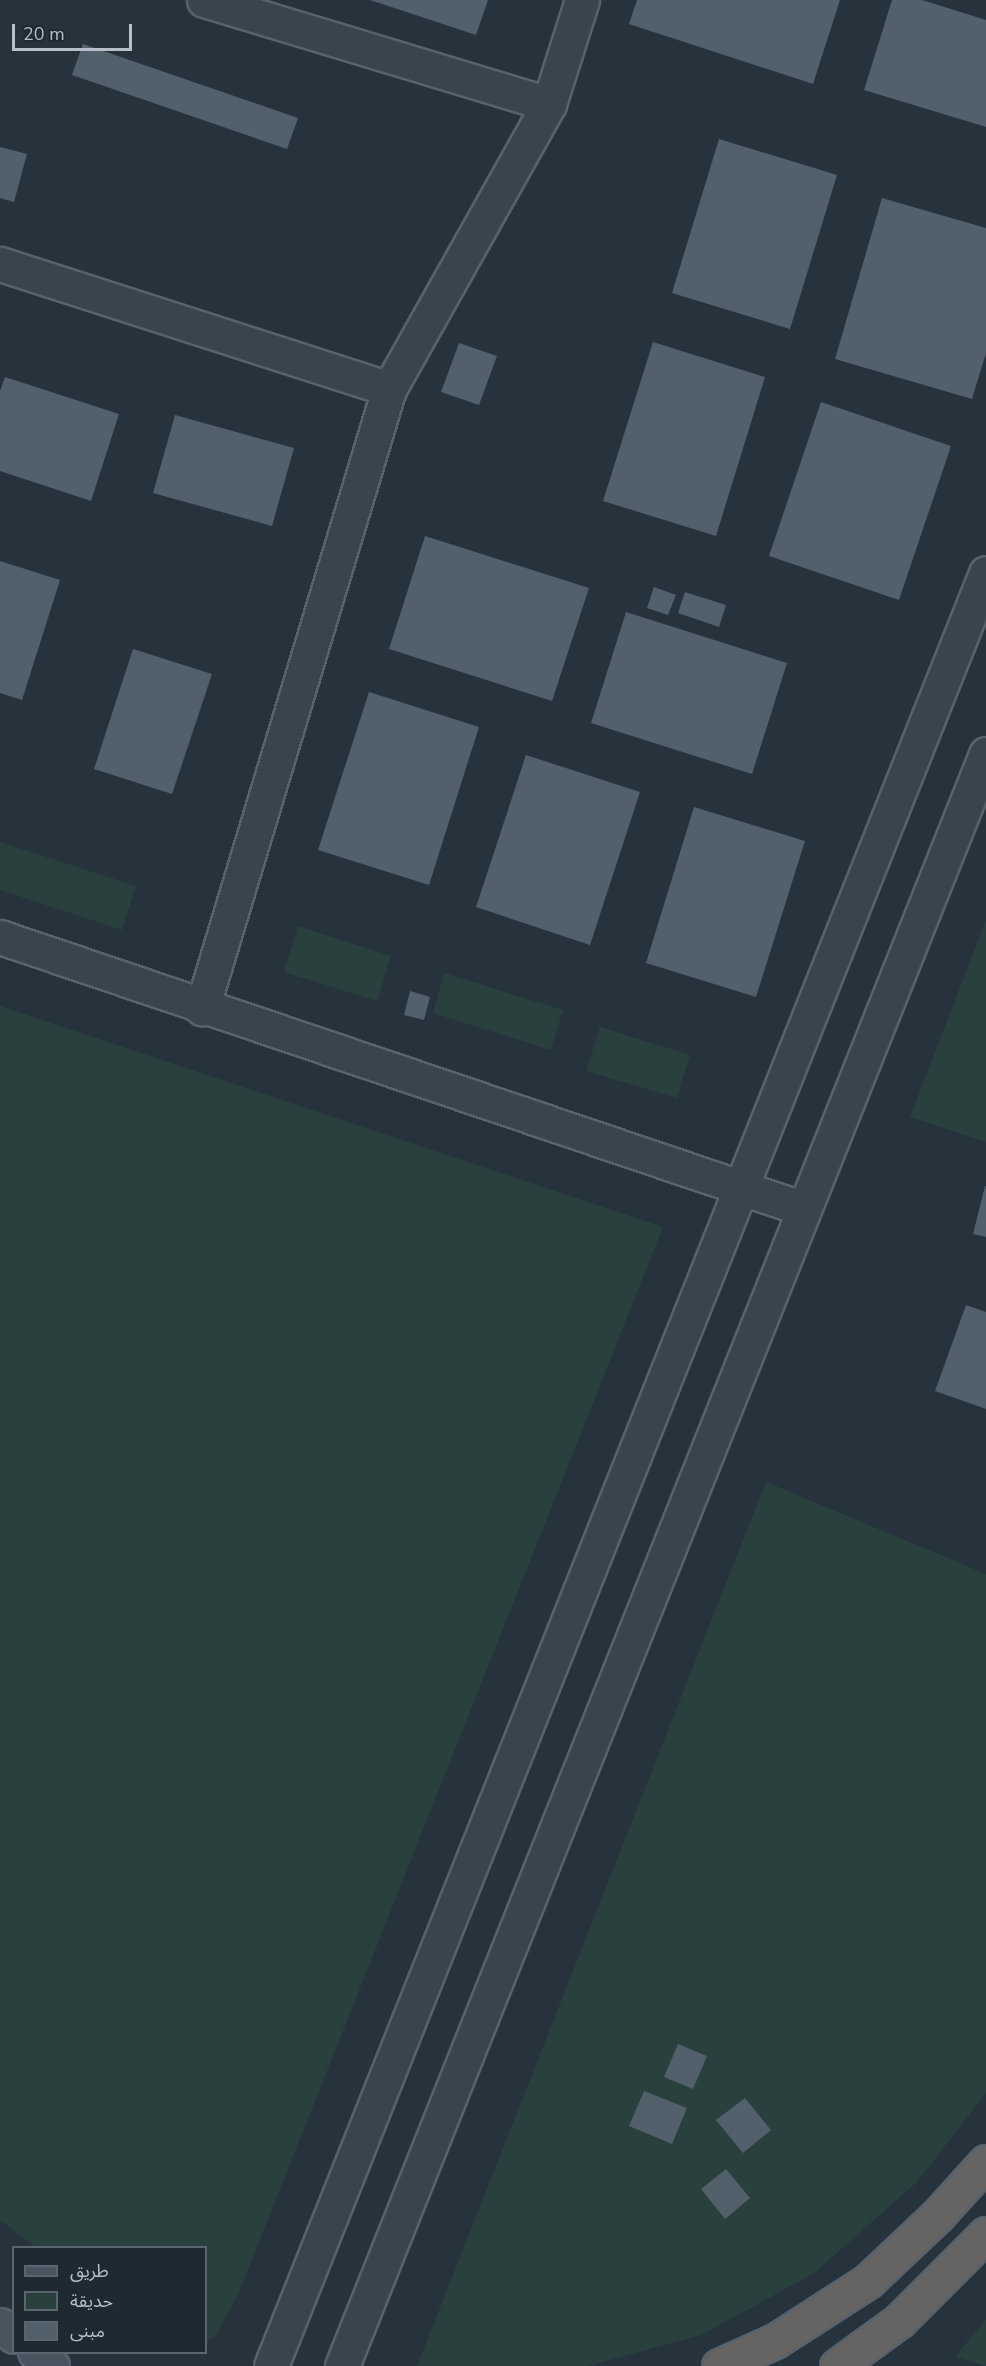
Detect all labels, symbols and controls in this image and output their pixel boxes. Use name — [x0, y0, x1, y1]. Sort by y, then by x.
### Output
scale bar — [15, 12, 135, 50]
text: 20 m — [23, 22, 65, 46]
legend — [12, 2246, 207, 2354]
text: طريق — [70, 2259, 109, 2283]
text: حديقة — [70, 2289, 113, 2313]
text: مبنى — [70, 2319, 105, 2343]

